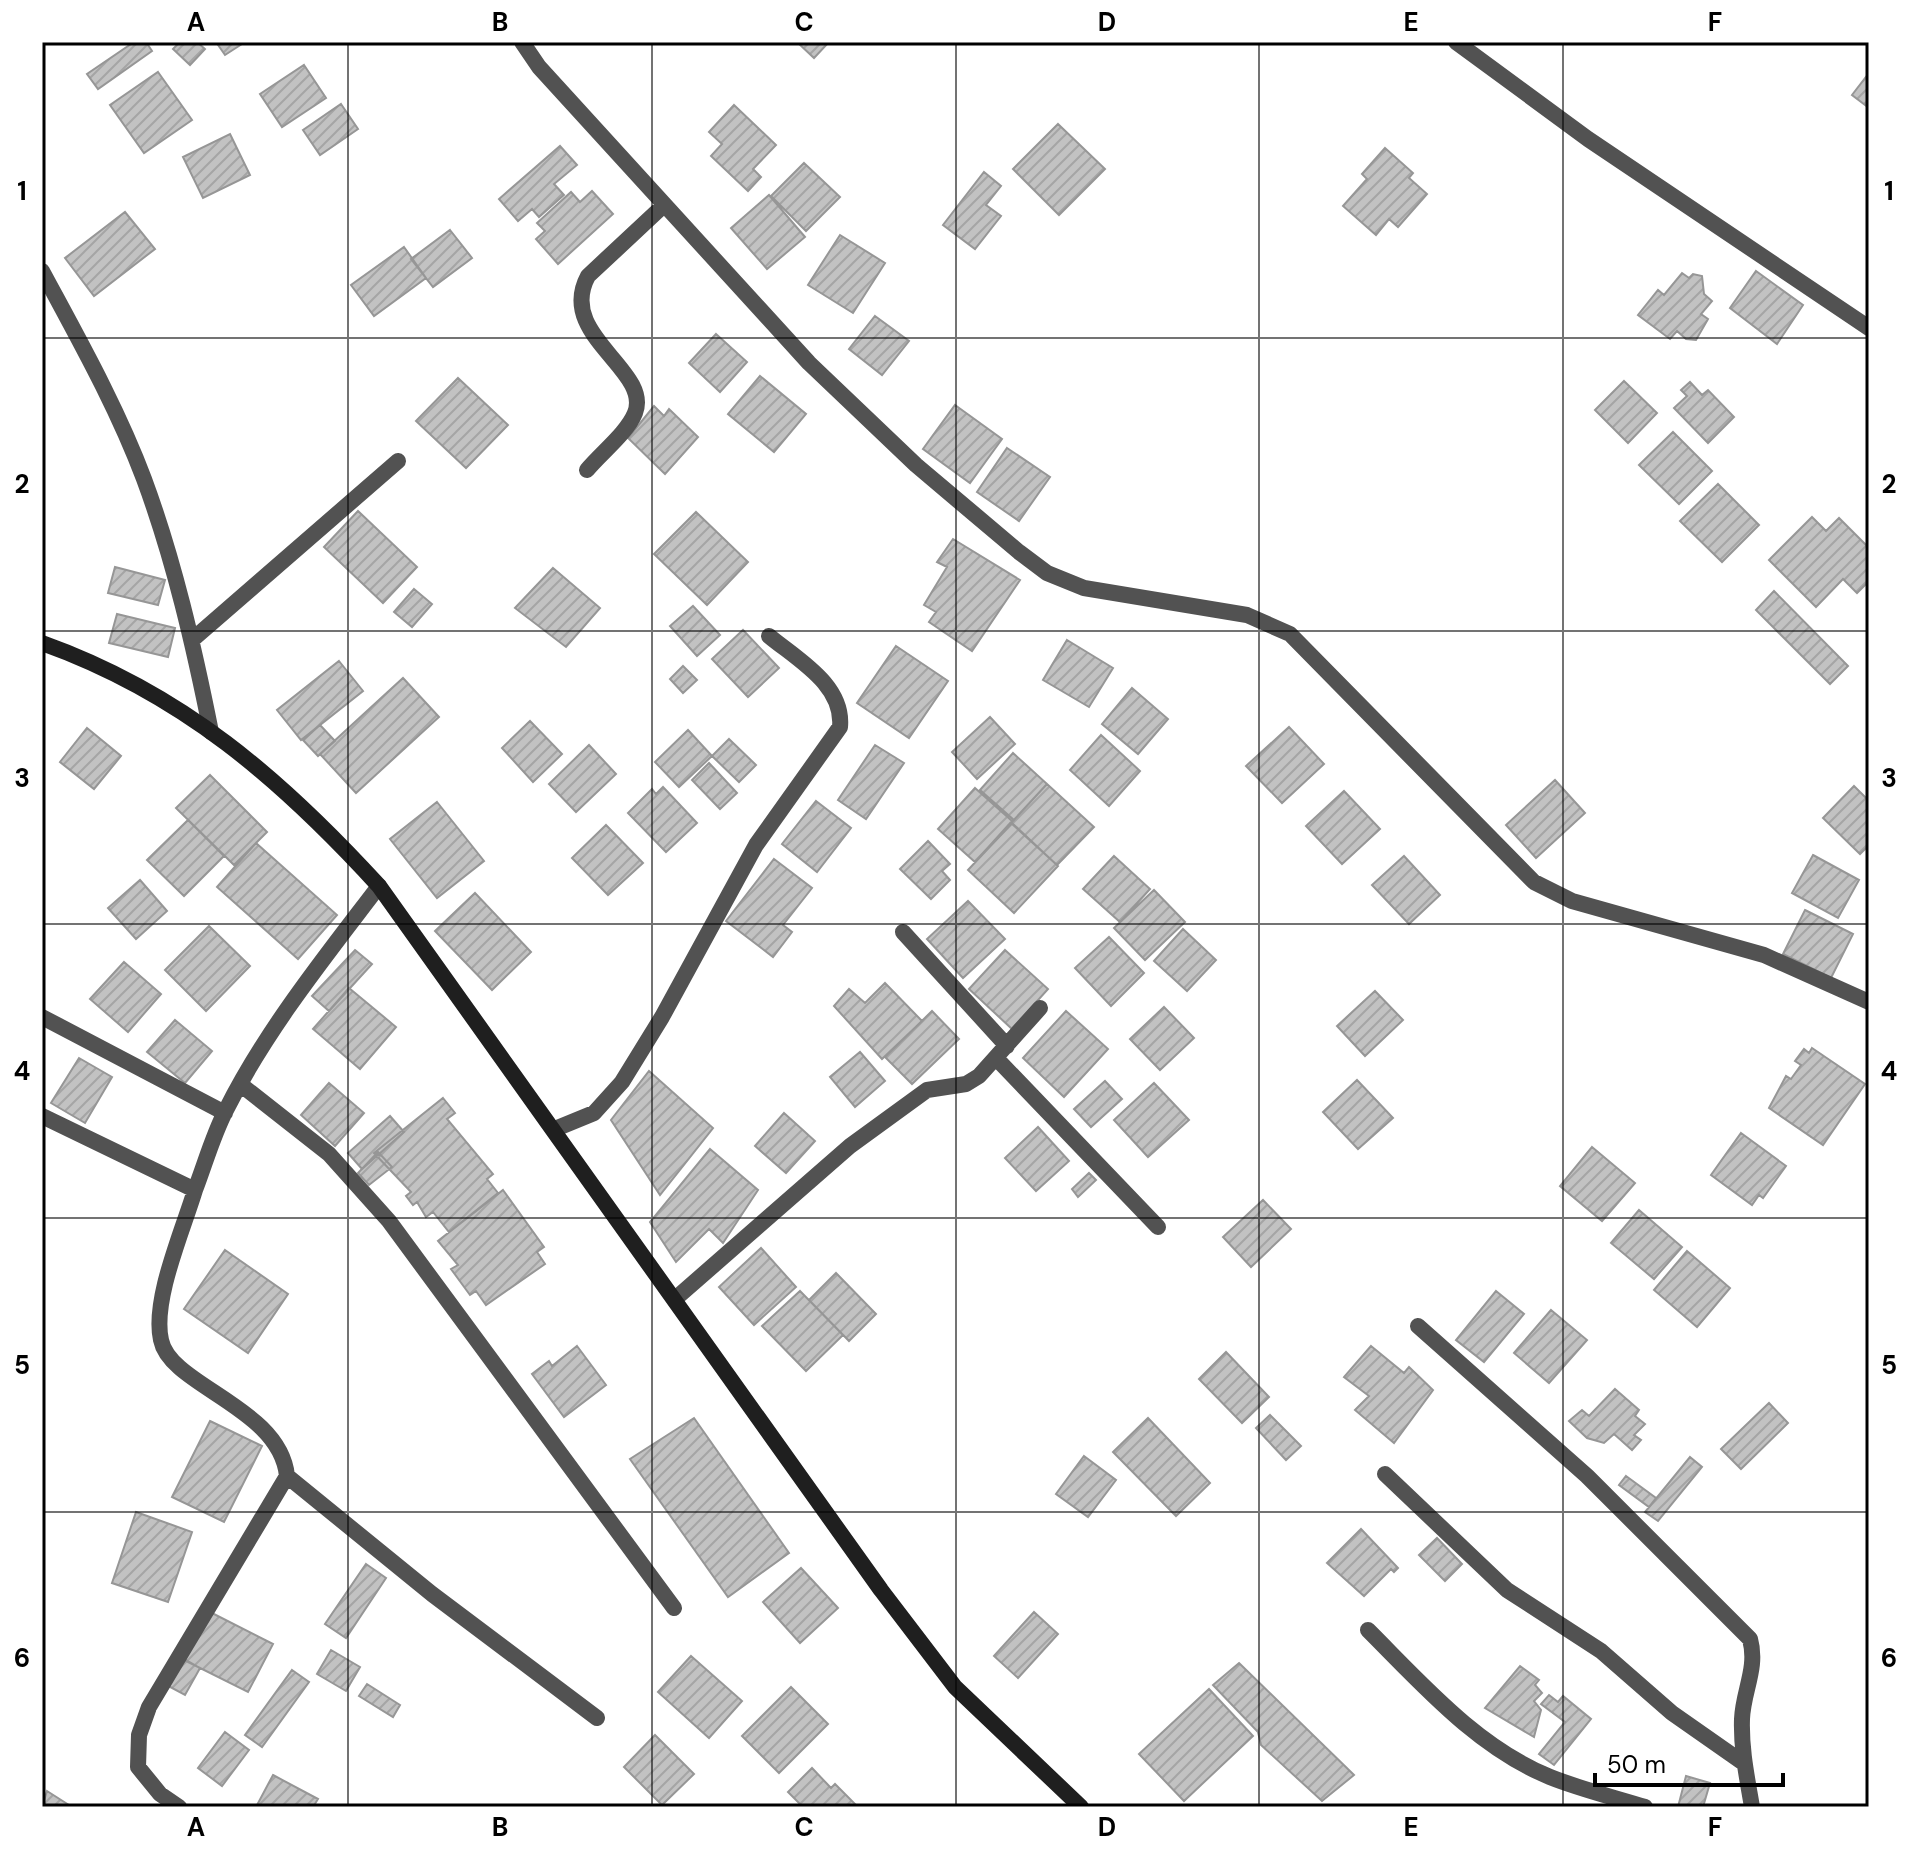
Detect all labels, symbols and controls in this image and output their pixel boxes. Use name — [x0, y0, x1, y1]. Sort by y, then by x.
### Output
text: A — [187, 5, 205, 39]
text: B — [492, 5, 508, 39]
text: C — [794, 5, 814, 39]
text: D — [1098, 5, 1116, 39]
text: E — [1403, 5, 1419, 39]
text: F — [1708, 5, 1722, 39]
text: 1 — [17, 174, 27, 208]
text: 1 — [1884, 174, 1894, 208]
text: 2 — [14, 467, 30, 501]
text: 2 — [1881, 467, 1897, 501]
text: 3 — [14, 761, 30, 795]
text: 3 — [1881, 761, 1897, 795]
text: 4 — [14, 1054, 30, 1088]
text: 4 — [1881, 1054, 1897, 1088]
text: 5 — [14, 1348, 30, 1382]
text: 5 — [1881, 1348, 1897, 1382]
text: 6 — [14, 1641, 30, 1675]
text: 6 — [1881, 1641, 1897, 1675]
scale bar — [1595, 1737, 1783, 1787]
text: 50 m — [1607, 1749, 1666, 1780]
text: A — [187, 1810, 205, 1844]
text: B — [492, 1810, 508, 1844]
text: C — [794, 1810, 814, 1844]
text: D — [1098, 1810, 1116, 1844]
text: E — [1403, 1810, 1419, 1844]
text: F — [1708, 1810, 1722, 1844]

